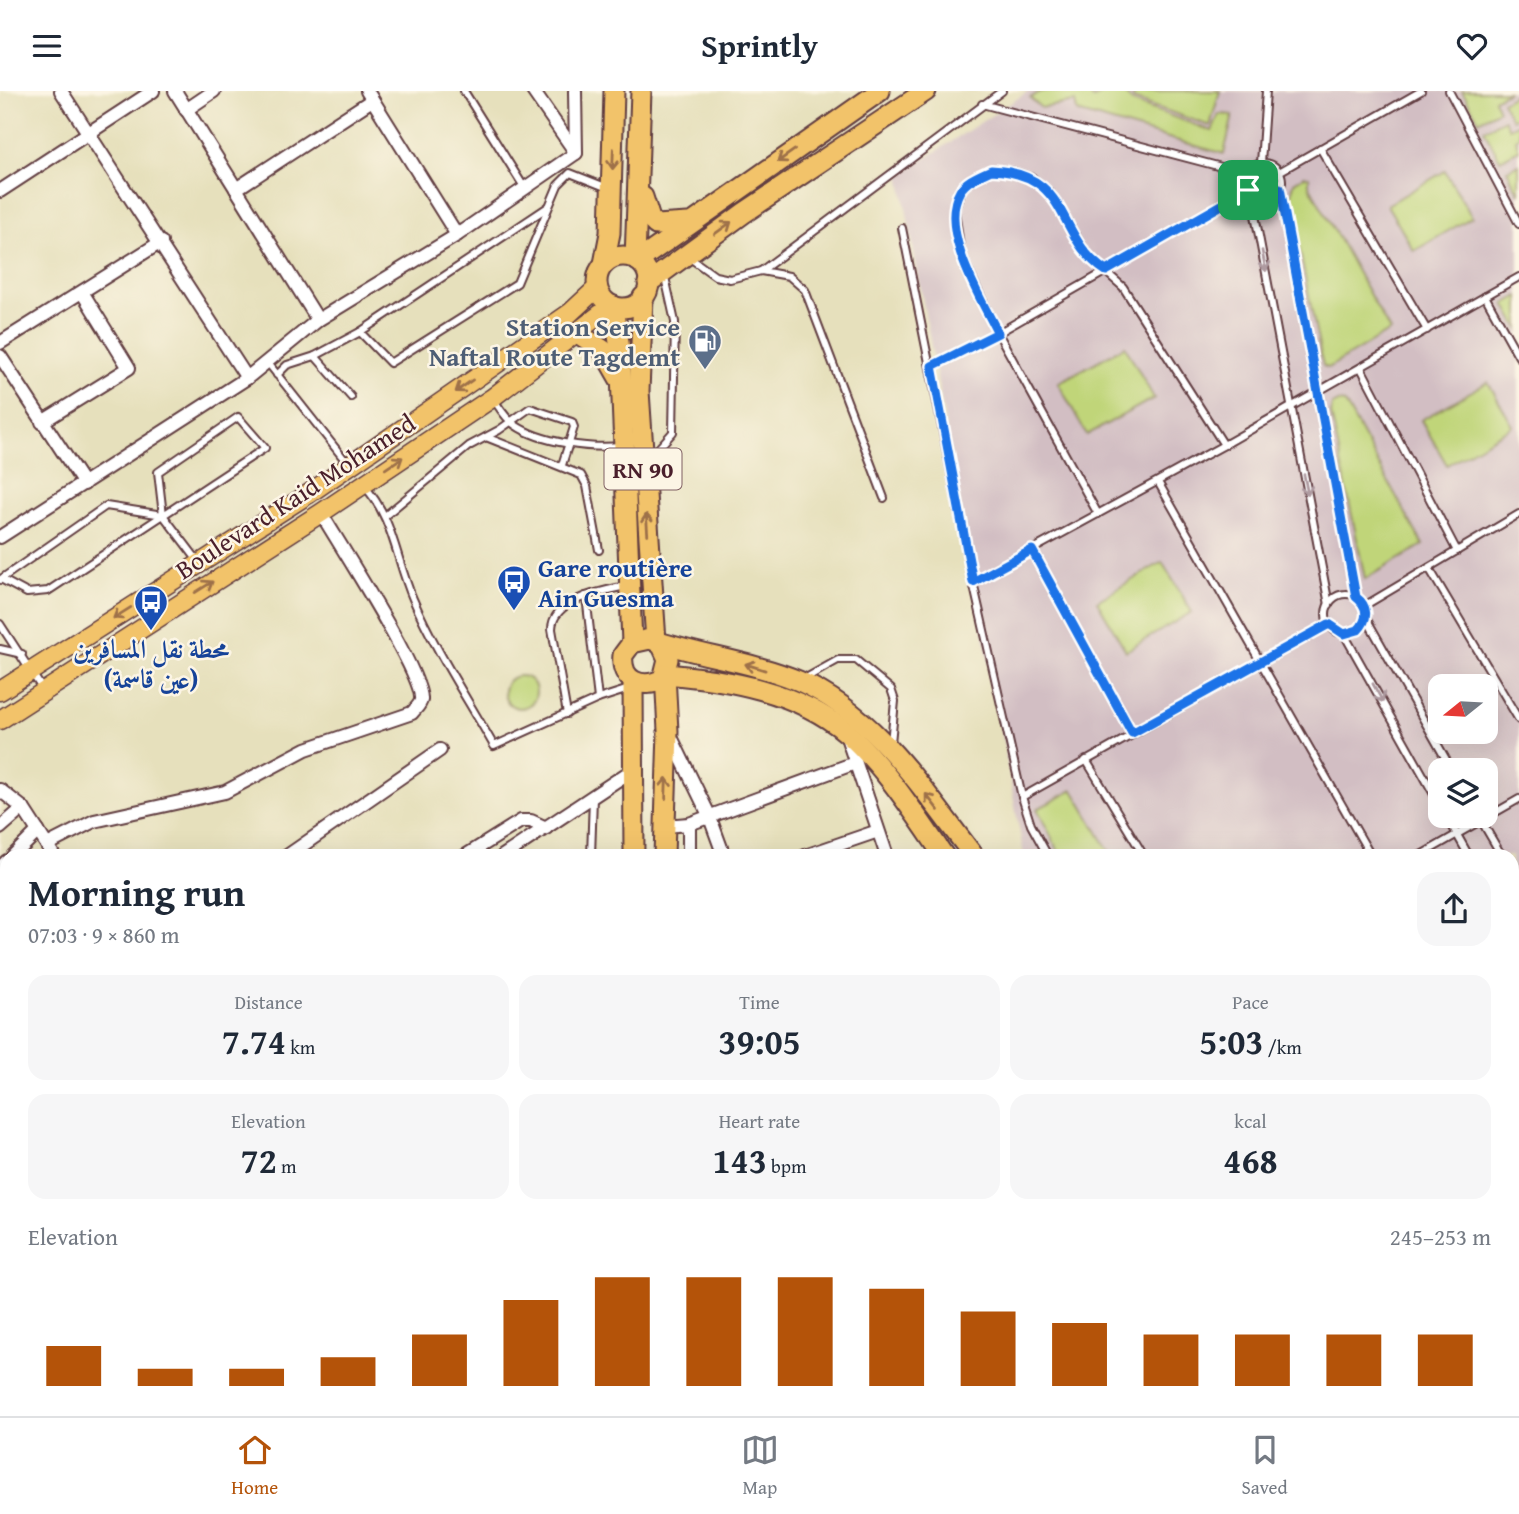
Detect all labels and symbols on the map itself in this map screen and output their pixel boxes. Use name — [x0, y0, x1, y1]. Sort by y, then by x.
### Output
one-way arrow — [606, 147, 619, 170]
one-way arrow — [777, 149, 796, 163]
pin — [1218, 160, 1278, 220]
one-way arrow — [713, 221, 732, 235]
one-way arrow — [1258, 249, 1271, 272]
place label: Station Service Naftal Route Tagdemt — [429, 307, 680, 376]
fuel station icon: Station Service Naftal Route Tagdemt — [686, 322, 724, 371]
one-way arrow — [455, 379, 474, 393]
street label: Boulevard Kaid Mohamed — [167, 403, 423, 589]
road number: RN 90 — [604, 449, 682, 489]
one-way arrow — [384, 456, 404, 470]
one-way arrow — [1300, 473, 1313, 496]
one-way arrow — [640, 513, 653, 536]
place label: Gare routière Ain Guesma — [538, 548, 693, 617]
bus stop icon: Gare routière Ain Guesma — [495, 563, 533, 612]
one-way arrow — [193, 580, 213, 594]
bus stop icon: محطة نقل المسافرين (عين قاسمة) — [132, 583, 170, 632]
one-way arrow — [112, 607, 132, 621]
place label: محطة نقل المسافرين (عين قاسمة) — [73, 629, 230, 698]
one-way arrow — [745, 660, 767, 673]
north arrow — [1428, 674, 1498, 744]
one-way arrow — [1371, 683, 1385, 703]
one-way arrow — [659, 776, 672, 799]
one-way arrow — [924, 793, 939, 812]

